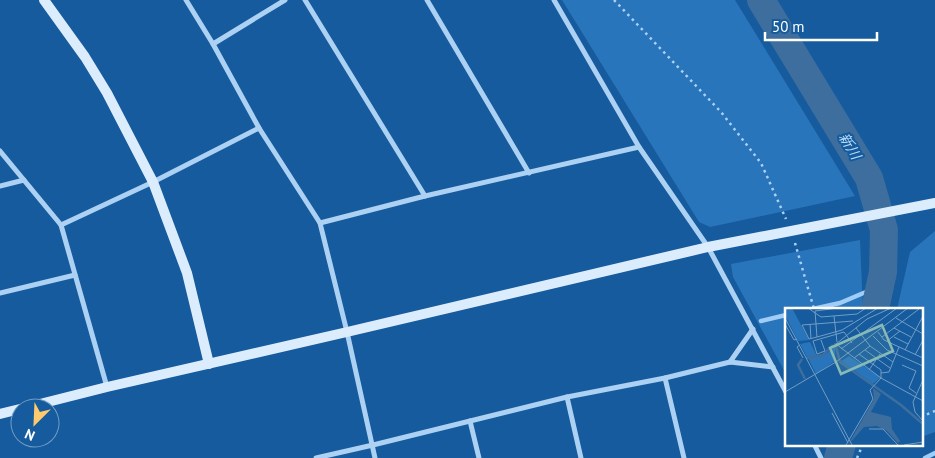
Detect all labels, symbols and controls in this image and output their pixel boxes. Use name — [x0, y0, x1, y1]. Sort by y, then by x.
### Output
scale bar — [765, 10, 878, 42]
text: 50 m — [772, 17, 805, 36]
water label: 新川 — [835, 129, 866, 164]
inset map — [785, 308, 922, 446]
north arrow — [10, 398, 60, 448]
text: N — [22, 425, 38, 445]

